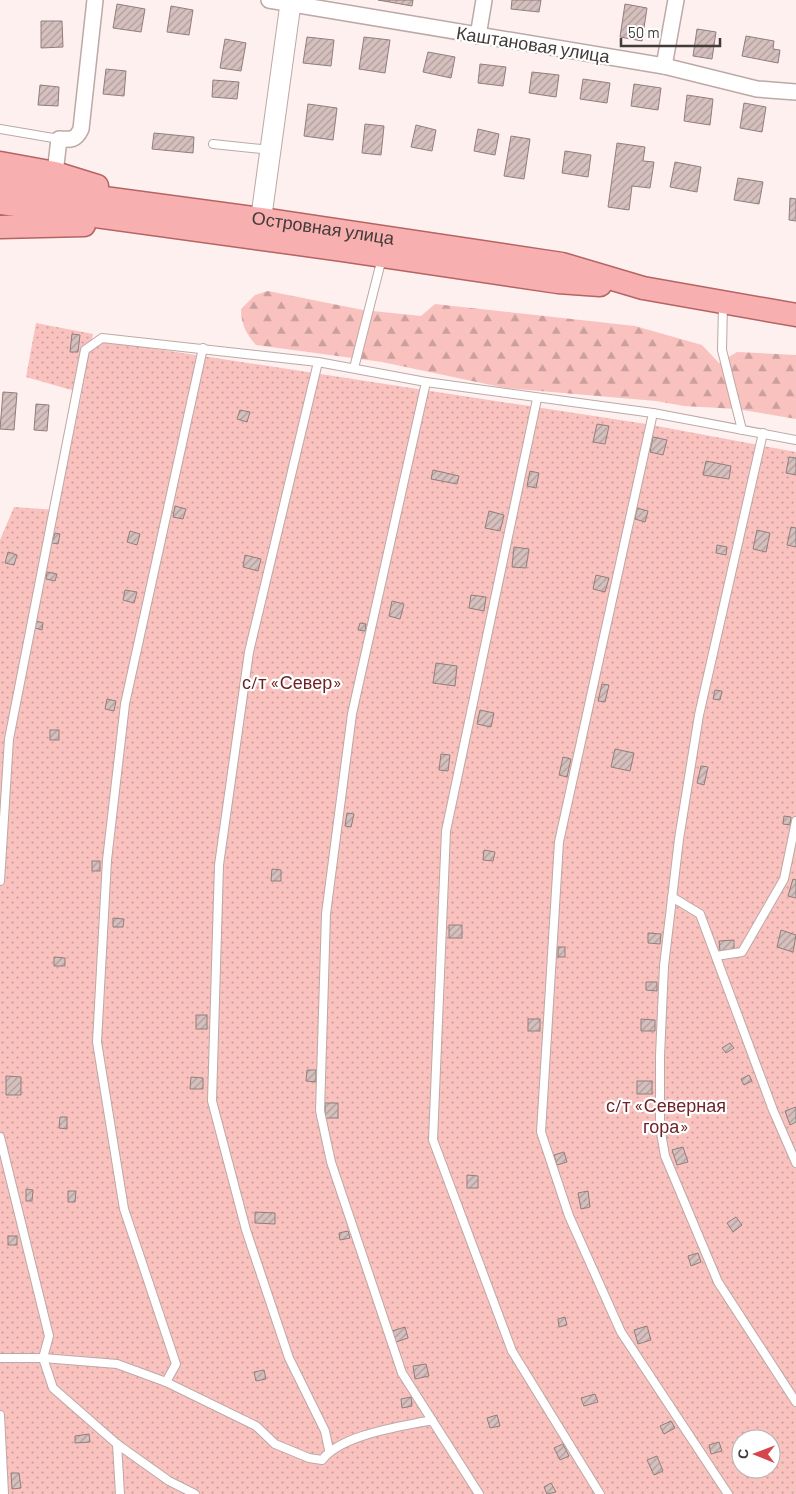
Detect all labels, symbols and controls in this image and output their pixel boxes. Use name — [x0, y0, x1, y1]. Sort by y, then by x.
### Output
scale bar — [621, 15, 720, 47]
street label: Каштановая улица — [455, 21, 612, 67]
text: 50 m — [628, 23, 660, 41]
street label: Островная улица — [251, 206, 397, 249]
park label: с/т «Север» — [242, 671, 342, 693]
park label: с/т «Северная гора» — [606, 1094, 726, 1137]
north arrow — [731, 1429, 781, 1479]
text: С — [734, 1449, 751, 1459]

